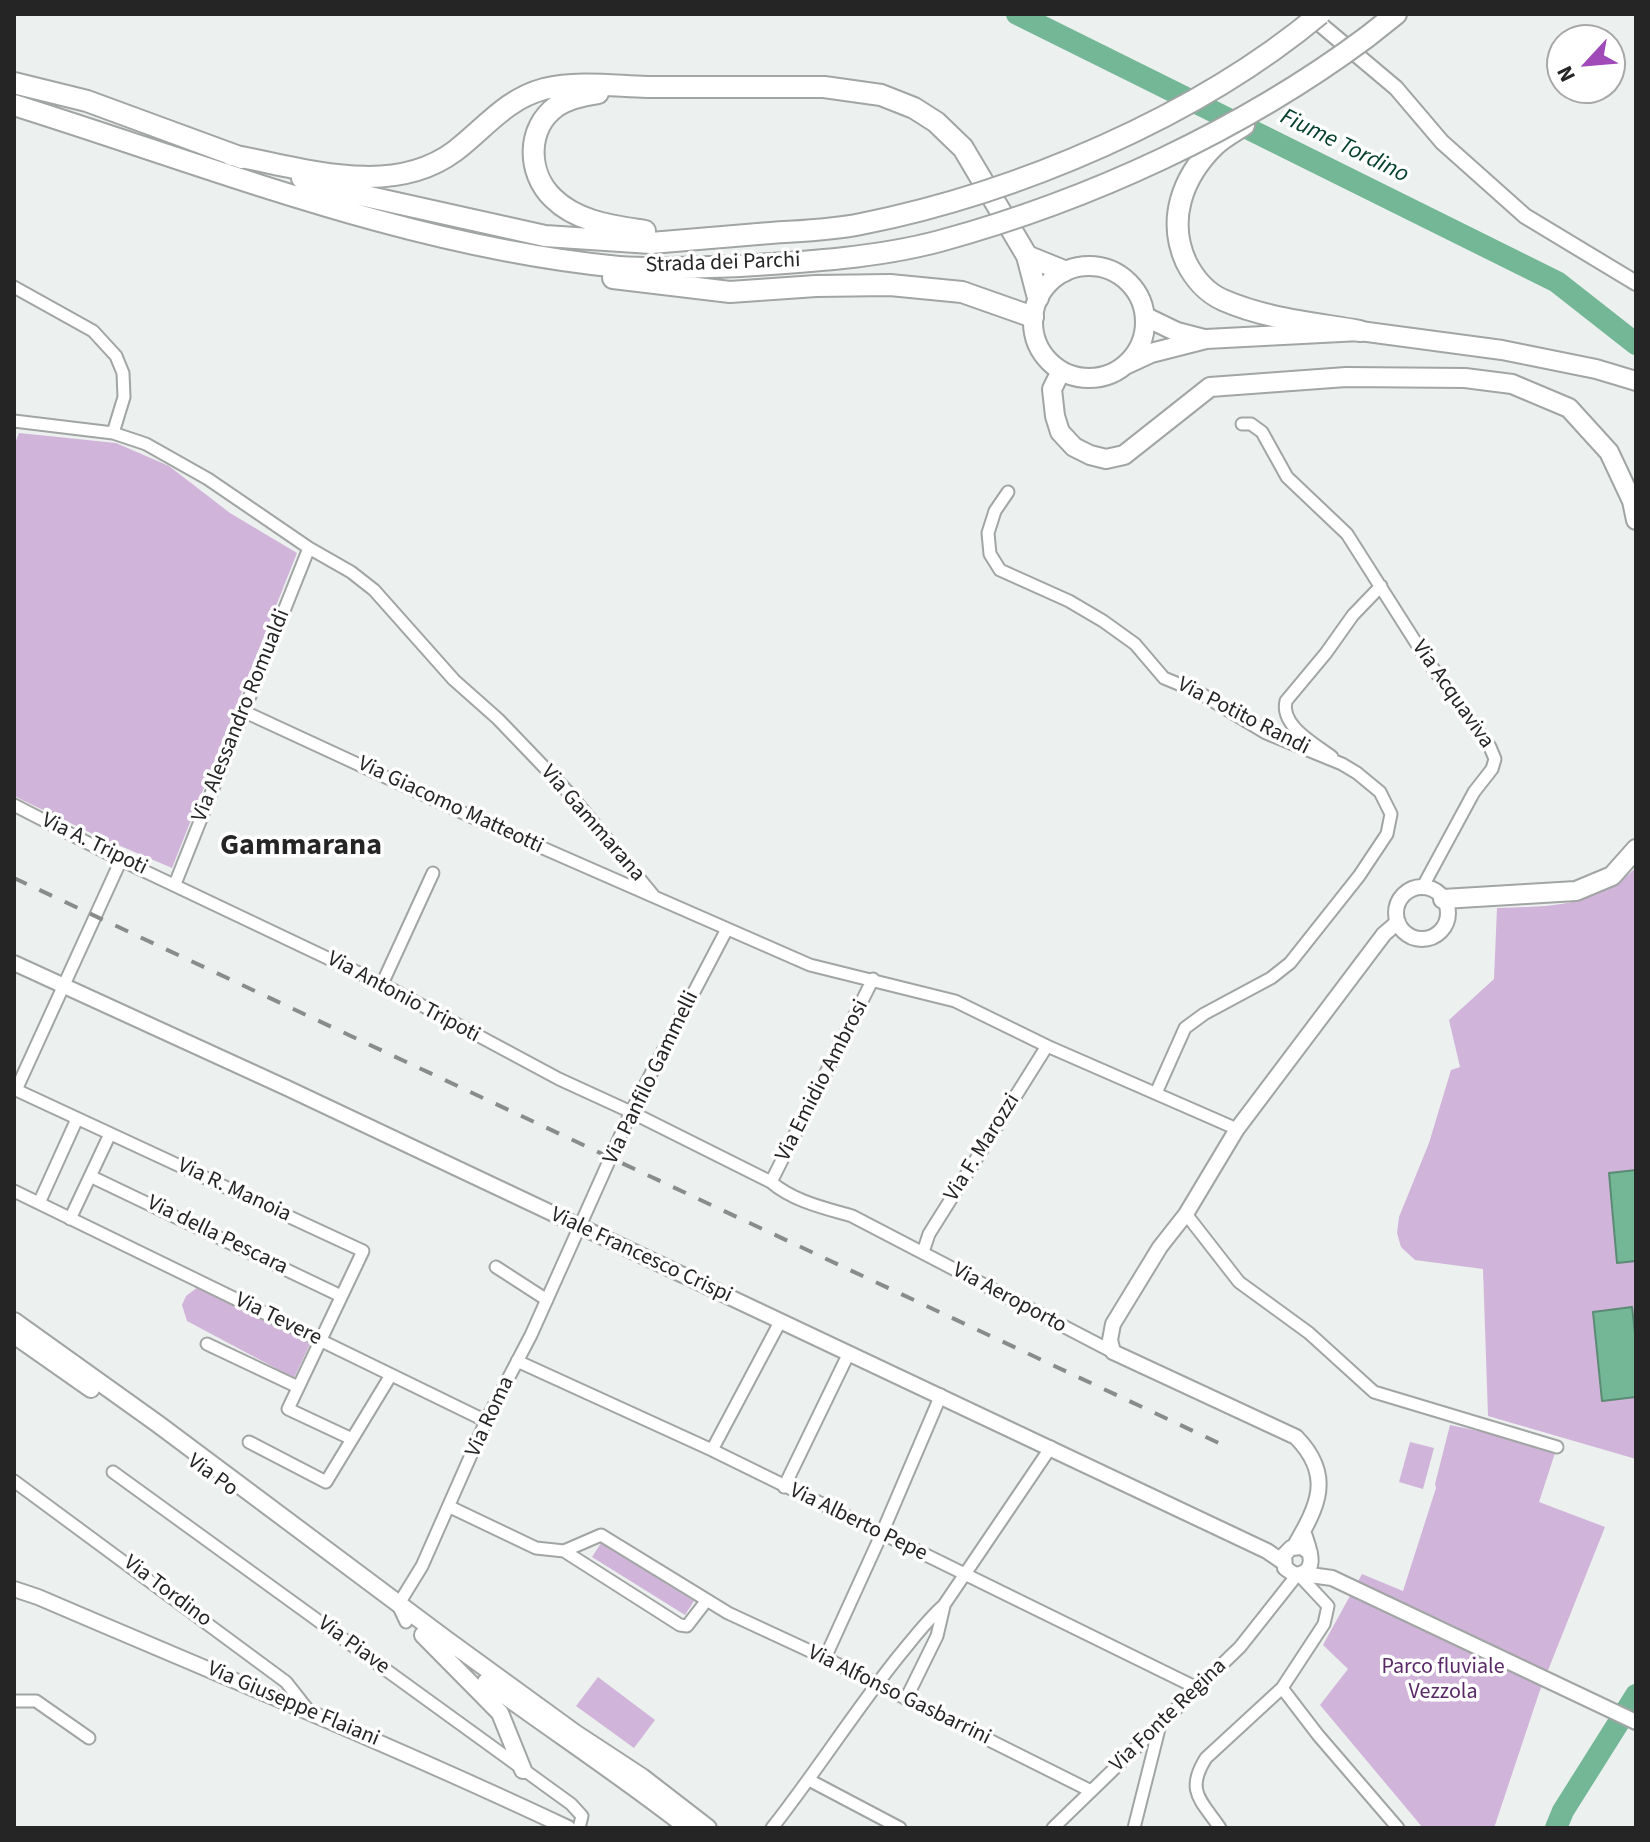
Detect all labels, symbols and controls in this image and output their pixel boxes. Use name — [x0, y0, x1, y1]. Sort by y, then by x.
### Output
north arrow — [1546, 24, 1626, 104]
text: N — [1549, 60, 1584, 87]
water label: Fiume Tordino — [1275, 104, 1413, 190]
street label: Strada dei Parchi — [645, 248, 801, 280]
street label: Via Alessandro Romualdi — [187, 606, 297, 826]
street label: Via Acquaviva — [1405, 636, 1499, 754]
street label: Via Potito Randi — [1172, 672, 1314, 762]
street label: Via Giacomo Matteotti — [353, 751, 547, 861]
street label: Via Gammarana — [534, 760, 650, 888]
street label: Via A. Tripoti — [37, 808, 151, 882]
district label: Gammarana — [220, 829, 382, 865]
street label: Via Antonio Tripoti — [322, 947, 484, 1049]
street label: Via Panfilo Gammelli — [599, 987, 705, 1169]
street label: Via Emidio Ambrosi — [771, 996, 875, 1166]
street label: Via F. Marozzi — [940, 1089, 1026, 1207]
street label: Via R. Manoia — [173, 1153, 295, 1229]
street label: Via della Pescara — [142, 1191, 292, 1281]
street label: Viale Francesco Crispi — [546, 1202, 736, 1310]
street label: Via Aeroporto — [948, 1258, 1070, 1340]
street label: Via Tevere — [230, 1288, 326, 1352]
street label: Via Roma — [461, 1373, 521, 1461]
street label: Via Po — [182, 1449, 242, 1503]
street label: Via Alberto Pepe — [785, 1478, 931, 1568]
street label: Via Tordino — [118, 1550, 216, 1634]
street label: Via Piave — [312, 1611, 394, 1681]
street label: Via Alfonso Gasbarrini — [803, 1640, 995, 1752]
street label: Via Fonte Regina — [1105, 1654, 1233, 1778]
park label: Parco fluviale Vezzola — [1381, 1655, 1505, 1706]
street label: Via Giuseppe Flaiani — [203, 1657, 383, 1753]

